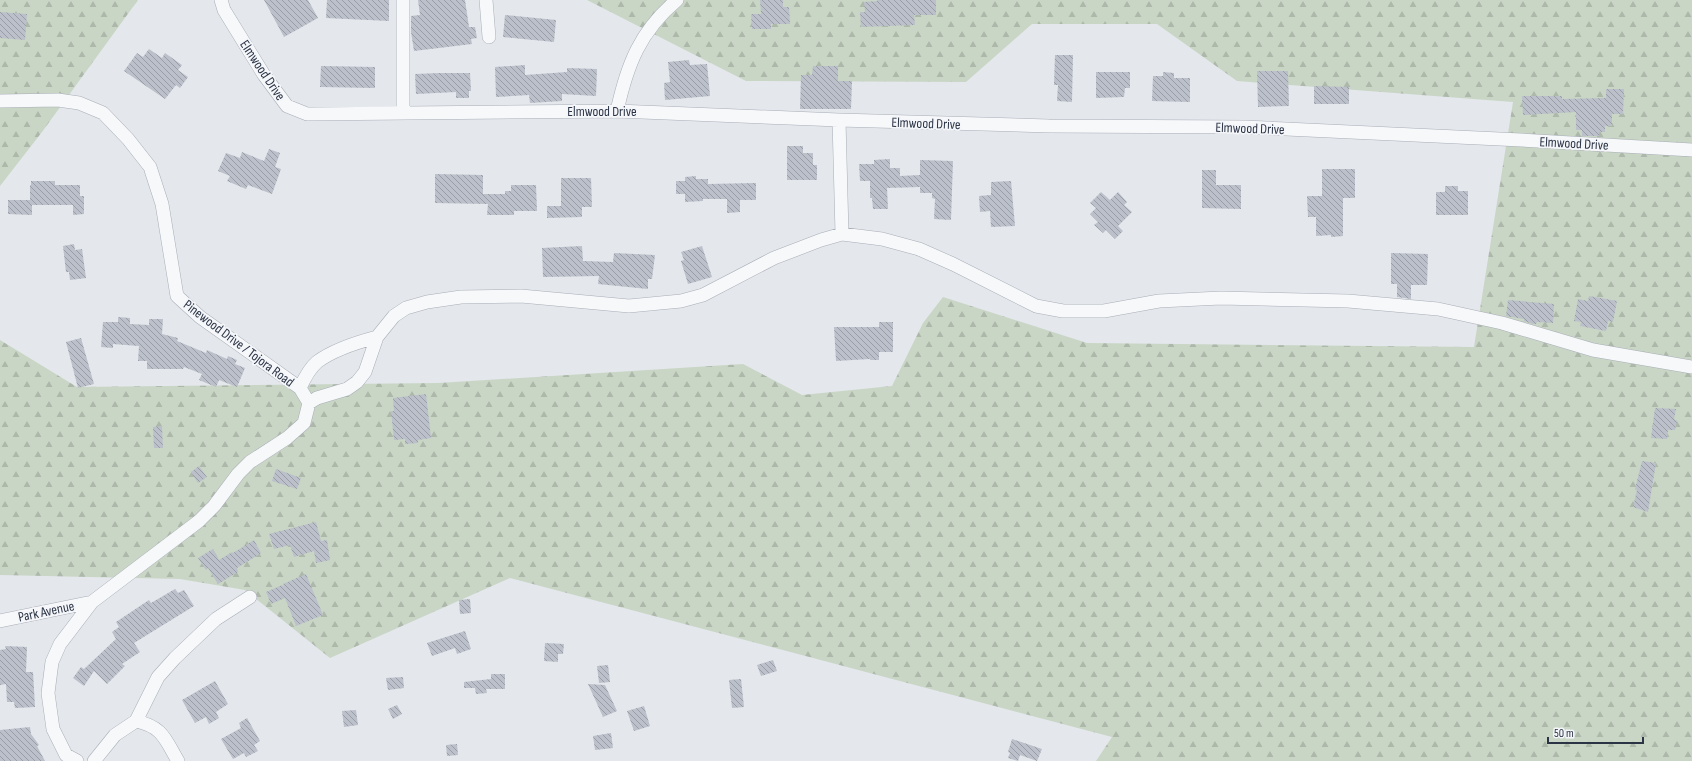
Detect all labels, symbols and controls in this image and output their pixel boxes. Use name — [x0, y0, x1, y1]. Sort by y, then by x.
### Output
street label: Elmwood Drive — [236, 37, 289, 104]
street label: Elmwood Drive — [567, 103, 637, 120]
street label: Elmwood Drive — [891, 114, 961, 133]
street label: Elmwood Drive — [1215, 119, 1285, 138]
street label: Elmwood Drive — [1539, 133, 1609, 154]
street label: Pinewood Drive / Tojora Road — [180, 296, 298, 391]
street label: Park Avenue — [16, 597, 76, 626]
scale bar — [1548, 719, 1643, 745]
text: 50 m — [1554, 726, 1574, 741]

